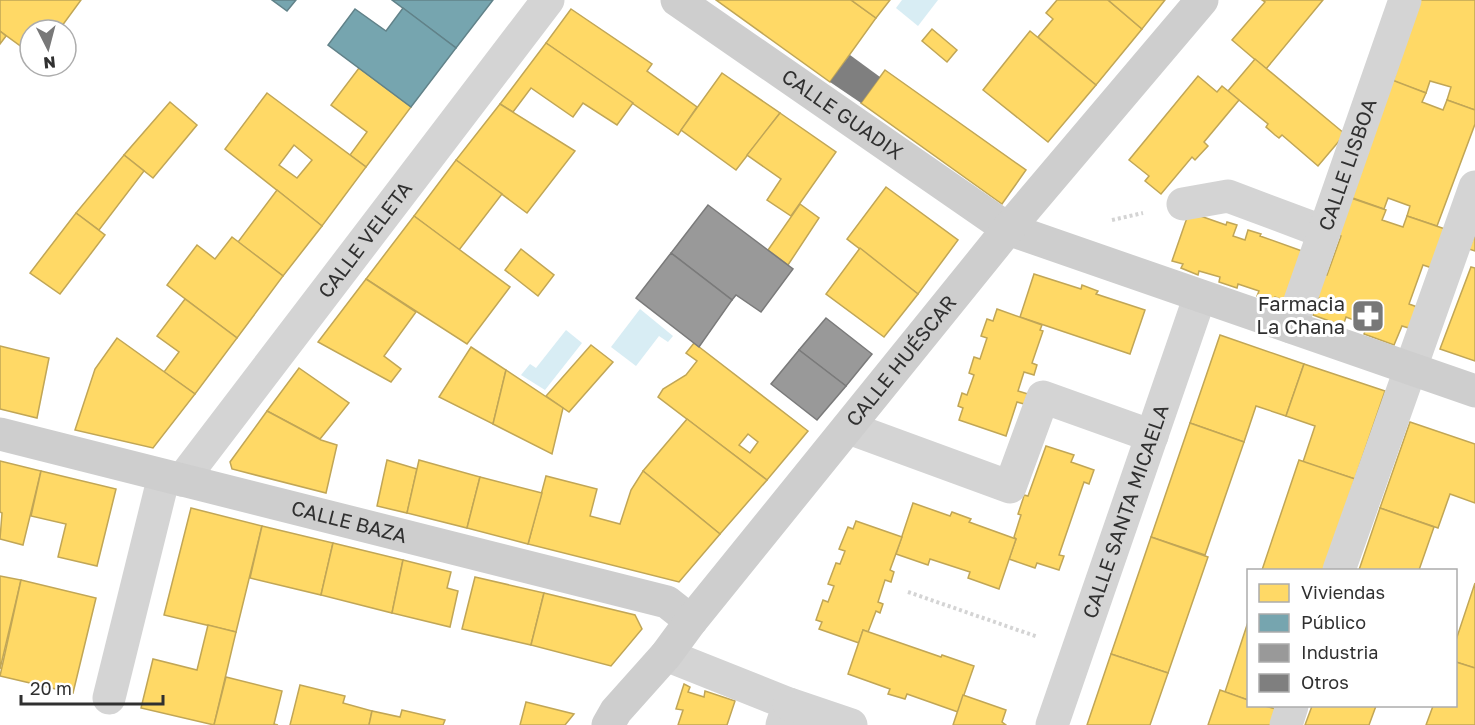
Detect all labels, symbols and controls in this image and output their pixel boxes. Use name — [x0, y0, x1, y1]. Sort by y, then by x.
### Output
north arrow — [18, 18, 78, 78]
text: N — [42, 52, 57, 73]
street label: CALLE GUADIX — [778, 63, 908, 164]
street label: CALLE LISBOA — [1313, 95, 1381, 233]
street label: CALLE VELETA — [312, 176, 416, 302]
street label: CALLE HUÉSCAR — [840, 290, 961, 431]
place label: Farmacia La Chana — [1256, 291, 1345, 338]
pharmacy icon: Farmacia La Chana — [1350, 298, 1386, 334]
street label: CALLE SANTA MICAELA — [1077, 401, 1173, 621]
street label: CALLE BAZA — [289, 495, 410, 547]
legend — [1247, 569, 1457, 707]
text: Viviendas — [1301, 581, 1385, 603]
text: Público — [1301, 611, 1366, 633]
text: Industria — [1301, 641, 1378, 663]
scale bar — [21, 668, 164, 706]
text: Otros — [1301, 671, 1349, 693]
text: 20 m — [30, 677, 72, 699]

